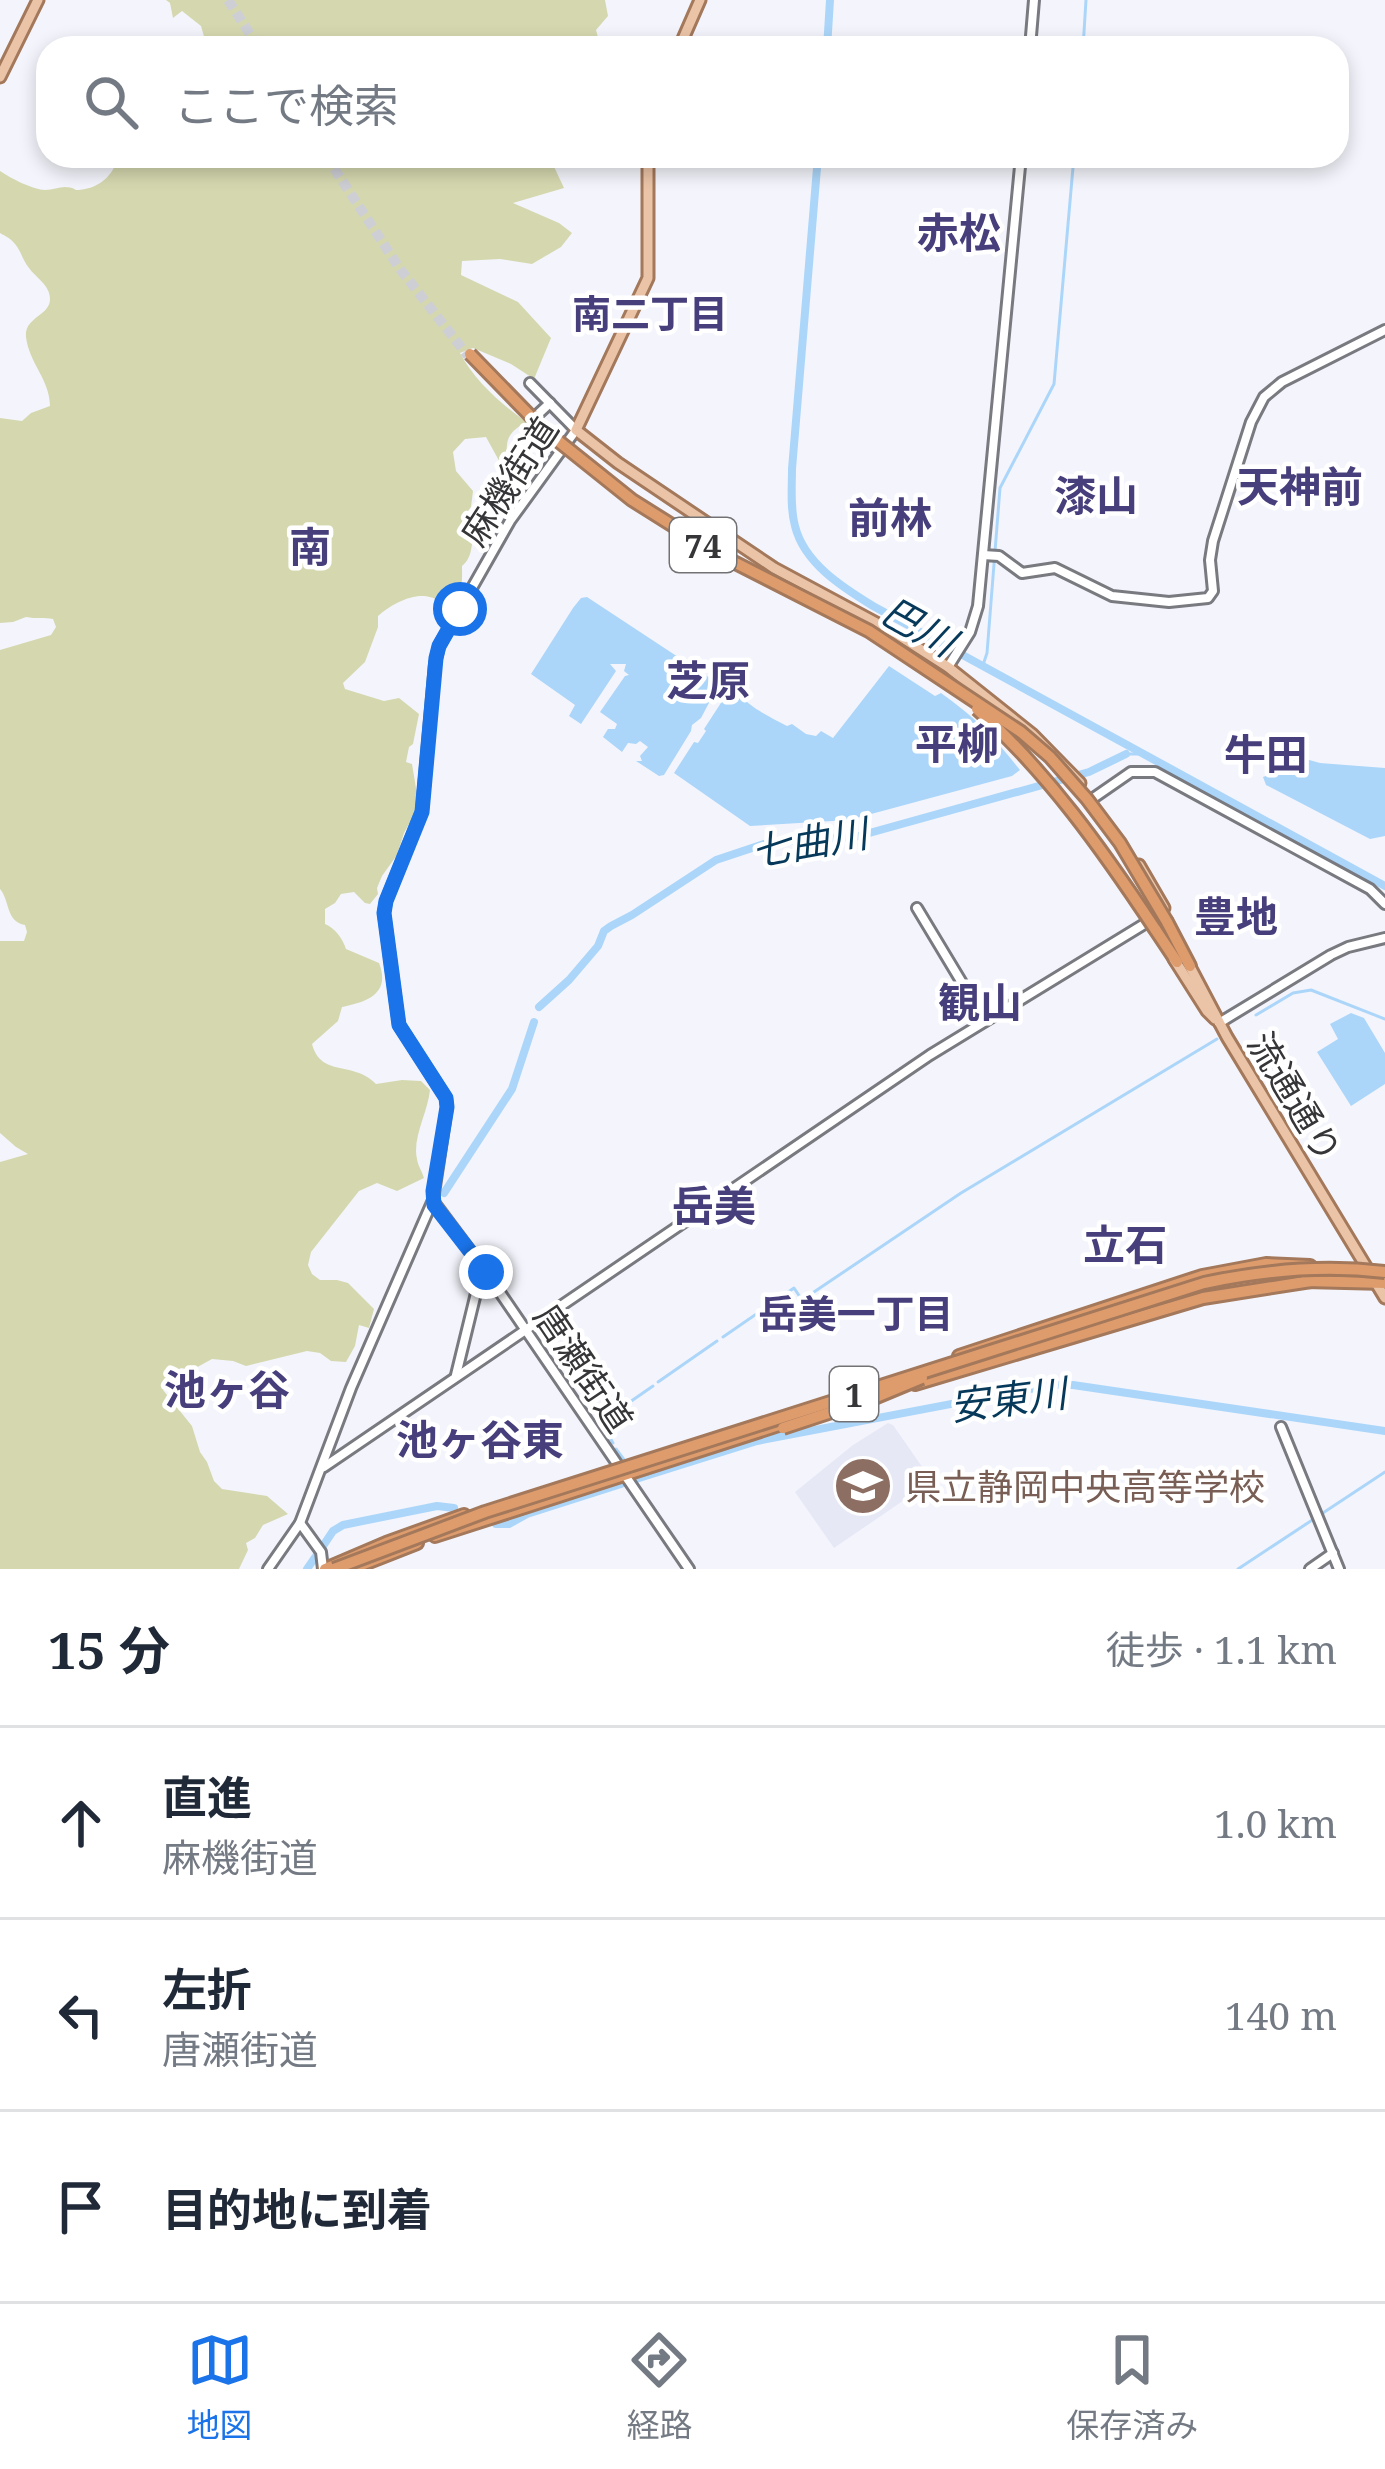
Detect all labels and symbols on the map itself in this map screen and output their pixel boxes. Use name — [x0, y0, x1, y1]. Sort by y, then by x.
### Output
district label: 赤松 — [917, 203, 1001, 260]
district label: 南二丁目 — [572, 286, 728, 339]
street label: 麻機街道 — [449, 407, 569, 555]
district label: 天神前 — [1237, 457, 1363, 514]
district label: 漆山 — [1054, 466, 1138, 523]
district label: 前林 — [848, 488, 932, 545]
district label: 南 — [289, 517, 331, 574]
road number: 74 — [670, 518, 736, 572]
route start — [433, 582, 487, 636]
water label: 巴川 — [872, 583, 969, 669]
district label: 芝原 — [666, 651, 750, 708]
district label: 平柳 — [915, 714, 999, 771]
district label: 牛田 — [1224, 725, 1308, 782]
water label: 七曲川 — [747, 804, 875, 877]
district label: 豊地 — [1194, 887, 1278, 944]
district label: 観山 — [938, 973, 1022, 1030]
street label: 流通通り — [1237, 1023, 1353, 1171]
district label: 岳美 — [672, 1176, 756, 1233]
district label: 立石 — [1083, 1215, 1167, 1272]
route end — [459, 1245, 513, 1299]
district label: 岳美一丁目 — [758, 1286, 954, 1339]
street label: 唐瀬街道 — [523, 1295, 645, 1441]
district label: 池ヶ谷 — [164, 1360, 290, 1417]
water label: 安東川 — [947, 1364, 1073, 1431]
road number: 1 — [830, 1367, 878, 1421]
district label: 池ヶ谷東 — [396, 1410, 564, 1467]
school or university icon: 県立静岡中央高等学校 — [832, 1455, 894, 1517]
place label: 県立静岡中央高等学校 — [905, 1462, 1265, 1511]

